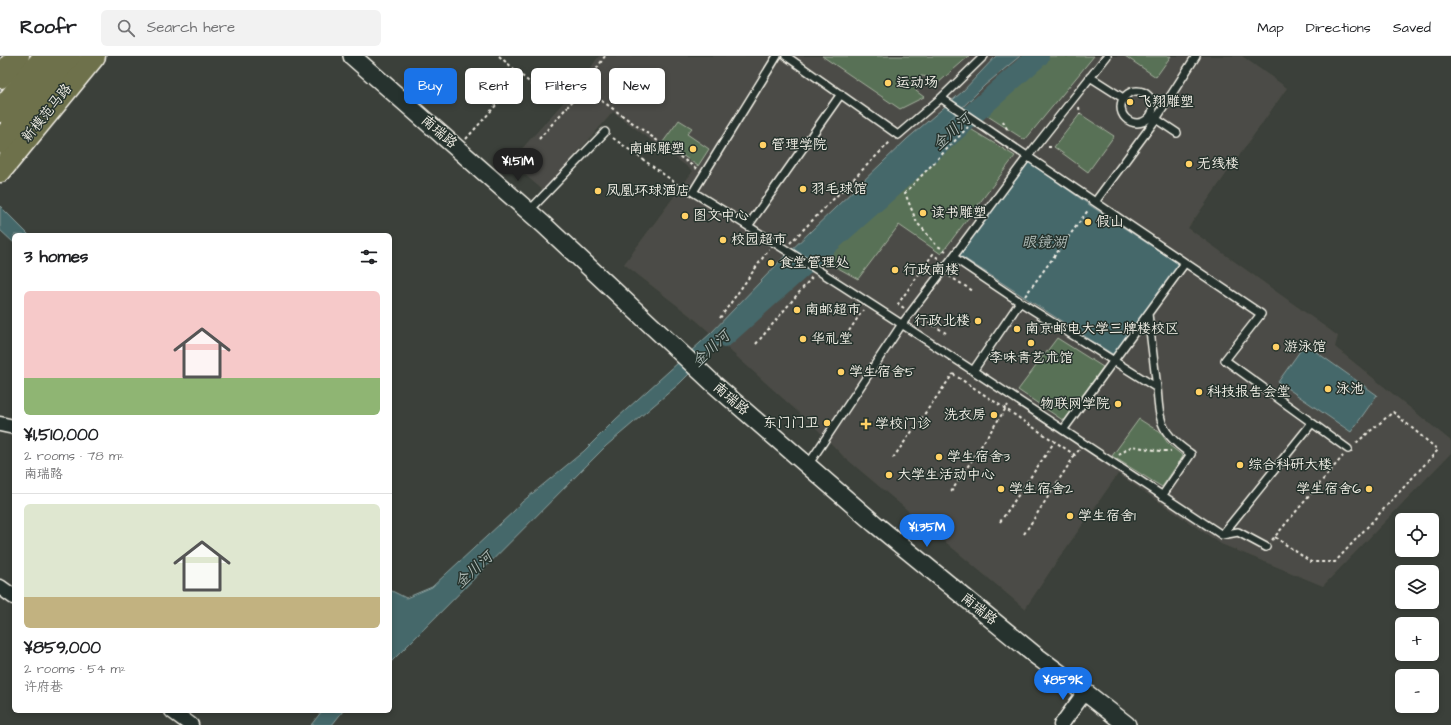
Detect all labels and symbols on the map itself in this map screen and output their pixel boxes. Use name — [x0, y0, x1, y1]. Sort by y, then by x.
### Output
place label: 运动场 — [896, 73, 938, 93]
marker: 运动场 — [883, 78, 893, 88]
street label: 新模范马路 — [17, 80, 77, 146]
place label: 飞翔雕塑 — [1138, 92, 1194, 112]
marker: 飞翔雕塑 — [1125, 97, 1135, 107]
water label: 金川河 — [928, 107, 978, 155]
street label: 南瑞路 — [417, 111, 461, 153]
place label: 管理学院 — [771, 135, 827, 155]
place label: 南邮雕塑 — [629, 139, 685, 159]
marker: 管理学院 — [758, 140, 768, 150]
marker: 南邮雕塑 — [688, 144, 698, 154]
pin: ¥1.51M — [485, 148, 551, 182]
place label: 无线楼 — [1197, 154, 1239, 174]
marker: 无线楼 — [1184, 159, 1194, 169]
place label: 羽毛球馆 — [811, 179, 867, 199]
place label: 凤凰环球酒店 — [606, 181, 690, 201]
marker: 羽毛球馆 — [798, 184, 808, 194]
marker: 凤凰环球酒店 — [593, 186, 603, 196]
place label: 读书雕塑 — [931, 203, 987, 223]
place label: 图文中心 — [693, 206, 749, 226]
marker: 读书雕塑 — [918, 208, 928, 218]
marker: 图文中心 — [680, 211, 690, 221]
place label: 假山 — [1096, 212, 1124, 232]
marker: 假山 — [1083, 217, 1093, 227]
place label: 校园超市 — [731, 230, 787, 250]
water label: 眼镜湖 — [1021, 232, 1068, 253]
marker: 校园超市 — [718, 235, 728, 245]
place label: 食堂管理处 — [779, 253, 849, 273]
marker: 食堂管理处 — [766, 258, 776, 268]
place label: 行政南楼 — [903, 260, 959, 280]
marker: 行政南楼 — [890, 265, 900, 275]
place label: 南邮超市 — [805, 300, 861, 320]
marker: 南邮超市 — [792, 305, 802, 315]
place label: 行政北楼 — [914, 311, 970, 331]
marker: 行政北楼 — [973, 316, 983, 326]
place label: 南京邮电大学三牌楼校区 — [1025, 319, 1179, 339]
water label: 金川河 — [687, 324, 737, 372]
marker: 南京邮电大学三牌楼校区 — [1012, 324, 1022, 334]
place label: 华礼堂 — [811, 329, 853, 349]
marker: 华礼堂 — [798, 334, 808, 344]
place label: 游泳馆 — [1284, 337, 1326, 357]
marker: 李味青艺术馆 — [1026, 338, 1036, 348]
marker: 游泳馆 — [1271, 342, 1281, 352]
place label: 李味青艺术馆 — [989, 348, 1073, 368]
place label: 学生宿舍5 — [849, 362, 915, 382]
marker: 学生宿舍5 — [836, 367, 846, 377]
street label: 南瑞路 — [709, 378, 753, 420]
place label: 泳池 — [1336, 379, 1364, 399]
place label: 科技报告会堂 — [1207, 382, 1291, 402]
marker: 泳池 — [1323, 384, 1333, 394]
marker: 科技报告会堂 — [1194, 387, 1204, 397]
place label: 物联网学院 — [1040, 394, 1110, 414]
marker: 物联网学院 — [1113, 399, 1123, 409]
place label: 洗衣房 — [944, 405, 986, 425]
marker: 洗衣房 — [989, 410, 999, 420]
place label: 东门门卫 — [763, 413, 819, 433]
place label: 学校门诊 — [875, 414, 931, 434]
marker: 东门门卫 — [822, 418, 832, 428]
marker: 学校门诊 — [860, 418, 872, 430]
place label: 学生宿舍3 — [947, 447, 1010, 467]
marker: 学生宿舍3 — [934, 452, 944, 462]
place label: 综合科研大楼 — [1248, 455, 1332, 475]
marker: 综合科研大楼 — [1235, 460, 1245, 470]
place label: 大学生活动中心 — [897, 465, 995, 485]
marker: 大学生活动中心 — [884, 470, 894, 480]
place label: 学生宿舍2 — [1009, 479, 1073, 499]
place label: 学生宿舍6 — [1296, 479, 1361, 499]
marker: 学生宿舍2 — [996, 484, 1006, 494]
marker: 学生宿舍6 — [1364, 484, 1374, 494]
place label: 学生宿舍1 — [1078, 506, 1136, 526]
marker: 学生宿舍1 — [1065, 511, 1075, 521]
pin: ¥1.35M — [894, 514, 960, 548]
water label: 金川河 — [450, 545, 500, 593]
street label: 南瑞路 — [956, 588, 1002, 630]
pin: ¥859K — [1035, 667, 1091, 701]

